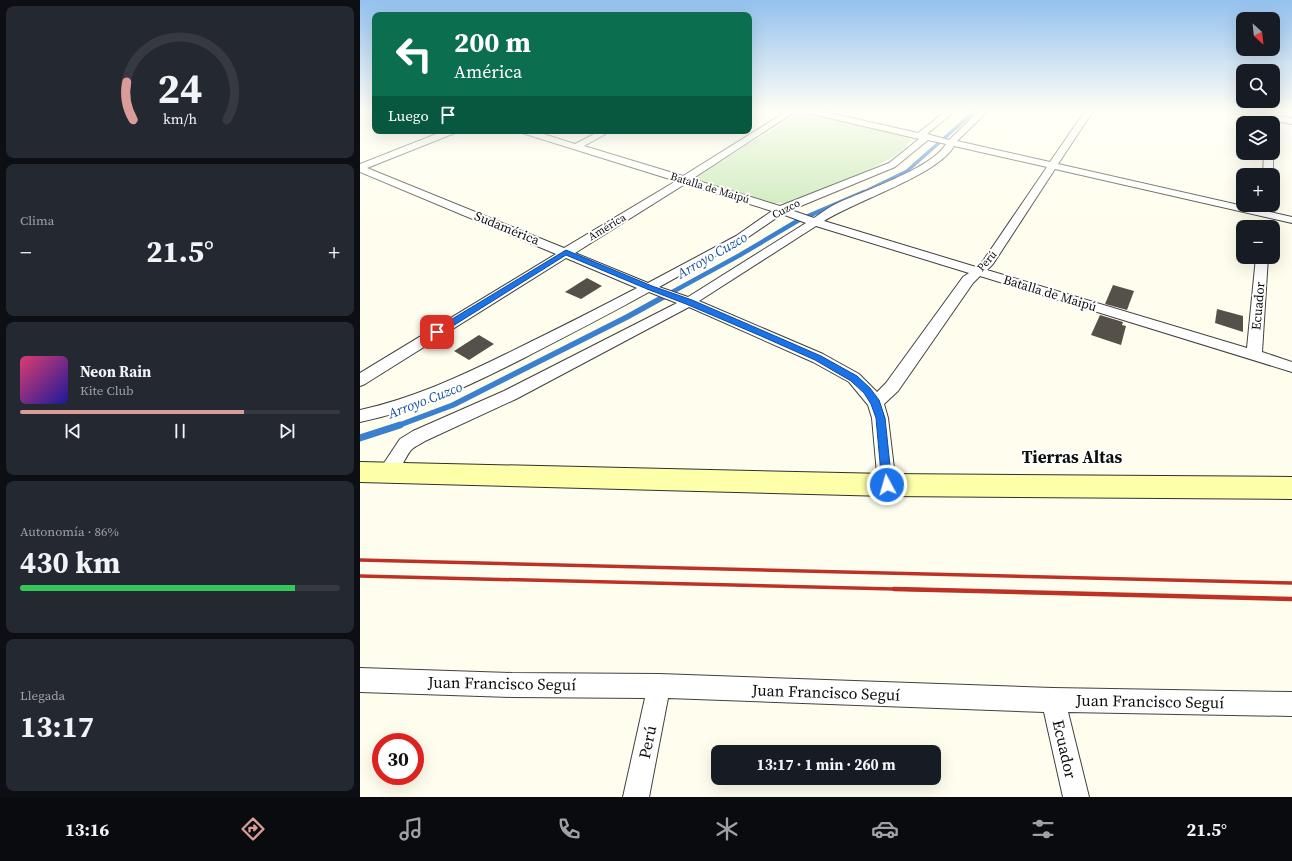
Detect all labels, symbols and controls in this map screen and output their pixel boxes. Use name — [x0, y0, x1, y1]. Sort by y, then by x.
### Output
north arrow — [1236, 12, 1280, 56]
map controls — [1236, 12, 1280, 264]
text: 200 m — [454, 23, 531, 61]
icon: left — [388, 28, 440, 80]
text: América — [454, 59, 522, 84]
text: 24 — [157, 60, 203, 117]
button: search — [1236, 64, 1280, 108]
icon: arrive — [437, 104, 459, 126]
text: Luego — [388, 105, 429, 126]
text: km/h — [163, 109, 197, 129]
button: layers — [1236, 116, 1280, 160]
button: + — [1236, 168, 1280, 212]
street label: Batalla de Maipú — [669, 169, 752, 207]
street label: Cuzco — [769, 196, 803, 222]
street label: Sudamérica — [472, 207, 542, 249]
street label: América — [585, 210, 629, 244]
text: Clima — [20, 212, 54, 229]
button: − — [1236, 220, 1280, 264]
water label: Arroyo Cuzco — [672, 227, 751, 284]
text: 21.5° — [146, 231, 214, 272]
text: − — [20, 237, 32, 267]
text: + — [328, 237, 340, 267]
street label: Perú — [974, 247, 1001, 275]
street label: Batalla de Maipú — [1001, 271, 1099, 315]
street label: Ecuador — [1247, 281, 1269, 331]
pin — [420, 315, 454, 349]
icon: arrive — [426, 321, 448, 343]
text: Neon Rain — [80, 361, 151, 382]
water label: Arroyo Cuzco — [384, 377, 465, 424]
text: Kite Club — [80, 382, 133, 399]
icon: previous — [62, 420, 84, 442]
icon: pause — [169, 420, 191, 442]
icon: next — [276, 420, 298, 442]
district label: Tierras Altas — [1022, 445, 1122, 469]
position arrow — [866, 464, 908, 506]
text: Autonomía · 86% — [20, 523, 119, 540]
text: 430 km — [20, 542, 120, 583]
street label: Juan Francisco Seguí — [427, 671, 576, 695]
street label: Juan Francisco Seguí — [751, 678, 901, 706]
text: Llegada — [20, 687, 65, 704]
street label: Juan Francisco Seguí — [1075, 689, 1224, 713]
text: 13:17 — [20, 706, 94, 747]
street label: Ecuador — [1048, 718, 1082, 781]
street label: Perú — [633, 723, 661, 761]
speed limit sign: 30 — [372, 733, 424, 785]
text: 13:17 · 1 min · 260 m — [757, 754, 896, 775]
icon: directions — [239, 815, 267, 843]
icon: music — [397, 815, 425, 843]
icon: phone — [555, 815, 583, 843]
icon: climate — [713, 815, 741, 843]
icon: car — [871, 815, 899, 843]
icon: filters — [1029, 815, 1057, 843]
text: 13:16 — [65, 817, 109, 842]
text: 21.5° — [1186, 817, 1227, 842]

